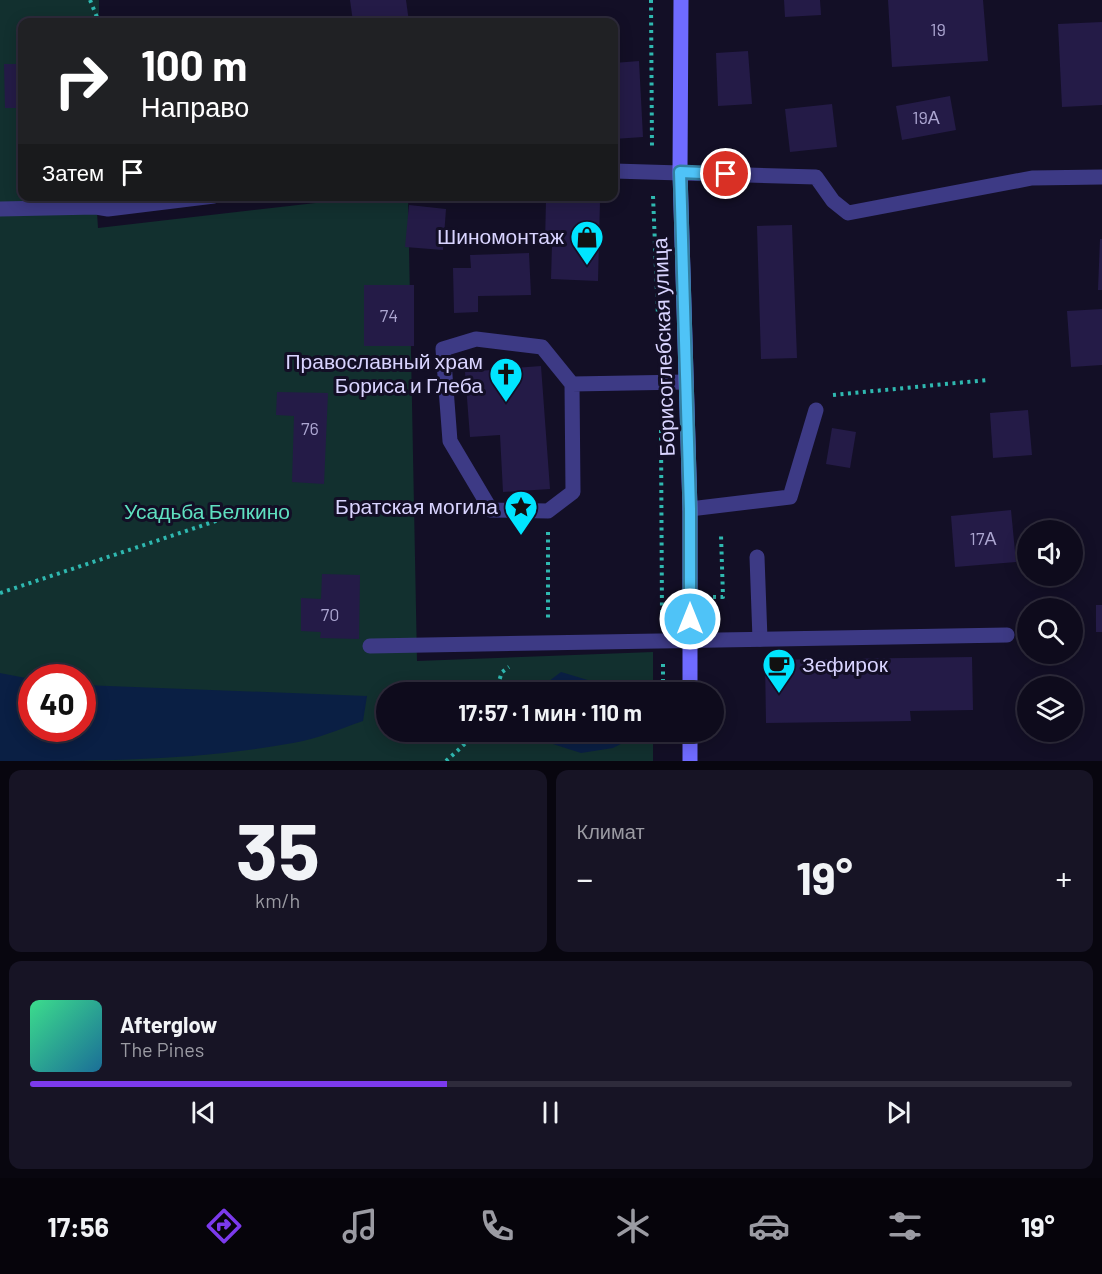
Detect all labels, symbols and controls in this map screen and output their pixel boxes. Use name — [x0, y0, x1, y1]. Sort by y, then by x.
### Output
house number: 19 — [930, 18, 946, 40]
text: 100 m — [141, 39, 247, 89]
icon: right — [42, 42, 120, 120]
text: Направо — [141, 90, 249, 122]
house number: 19А — [912, 106, 940, 128]
pin — [700, 148, 751, 199]
icon: arrive — [116, 156, 149, 189]
icon: arrive — [709, 157, 742, 190]
text: Затем — [42, 159, 104, 185]
shop icon: Шиномонтаж — [569, 219, 605, 266]
place label: Шиномонтаж — [437, 223, 564, 248]
street label: Борисоглебская улица — [646, 237, 679, 457]
house number: 74 — [380, 304, 398, 326]
place label: Православный храм Бориса и Глеба — [285, 348, 483, 397]
church icon: Православный храм Бориса и Глеба — [488, 356, 524, 403]
house number: 76 — [301, 417, 319, 439]
place icon: Братская могила — [503, 489, 539, 536]
place label: Братская могила — [335, 493, 498, 518]
park label: Усадьба Белкино — [124, 498, 290, 523]
map controls — [1017, 520, 1083, 742]
button: sound — [1017, 520, 1083, 586]
house number: 17А — [970, 527, 996, 549]
position arrow — [658, 587, 722, 651]
button: search — [1017, 598, 1083, 664]
house number: 70 — [321, 603, 339, 625]
cafe icon: Зефирок — [761, 647, 797, 694]
place label: Зефирок — [802, 651, 889, 676]
speed limit sign: 40 — [18, 664, 96, 742]
button: layers — [1017, 676, 1083, 742]
text: 17:57 · 1 мин · 110 m — [458, 699, 642, 725]
text: 35 — [236, 802, 320, 896]
text: Климат — [577, 819, 645, 843]
text: 19° — [796, 850, 853, 904]
text: − — [577, 858, 593, 898]
text: + — [1056, 858, 1072, 898]
text: km/h — [255, 888, 300, 912]
text: Afterglow — [120, 1011, 217, 1037]
text: The Pines — [120, 1037, 204, 1061]
icon: previous — [187, 1096, 220, 1129]
icon: pause — [534, 1096, 567, 1129]
icon: next — [882, 1096, 915, 1129]
icon: directions — [203, 1205, 245, 1247]
icon: music — [339, 1205, 381, 1247]
icon: phone — [476, 1205, 518, 1247]
icon: climate — [612, 1205, 654, 1247]
icon: car — [748, 1205, 790, 1247]
icon: filters — [884, 1205, 926, 1247]
text: 17:56 — [47, 1210, 109, 1242]
text: 19° — [1021, 1210, 1055, 1242]

